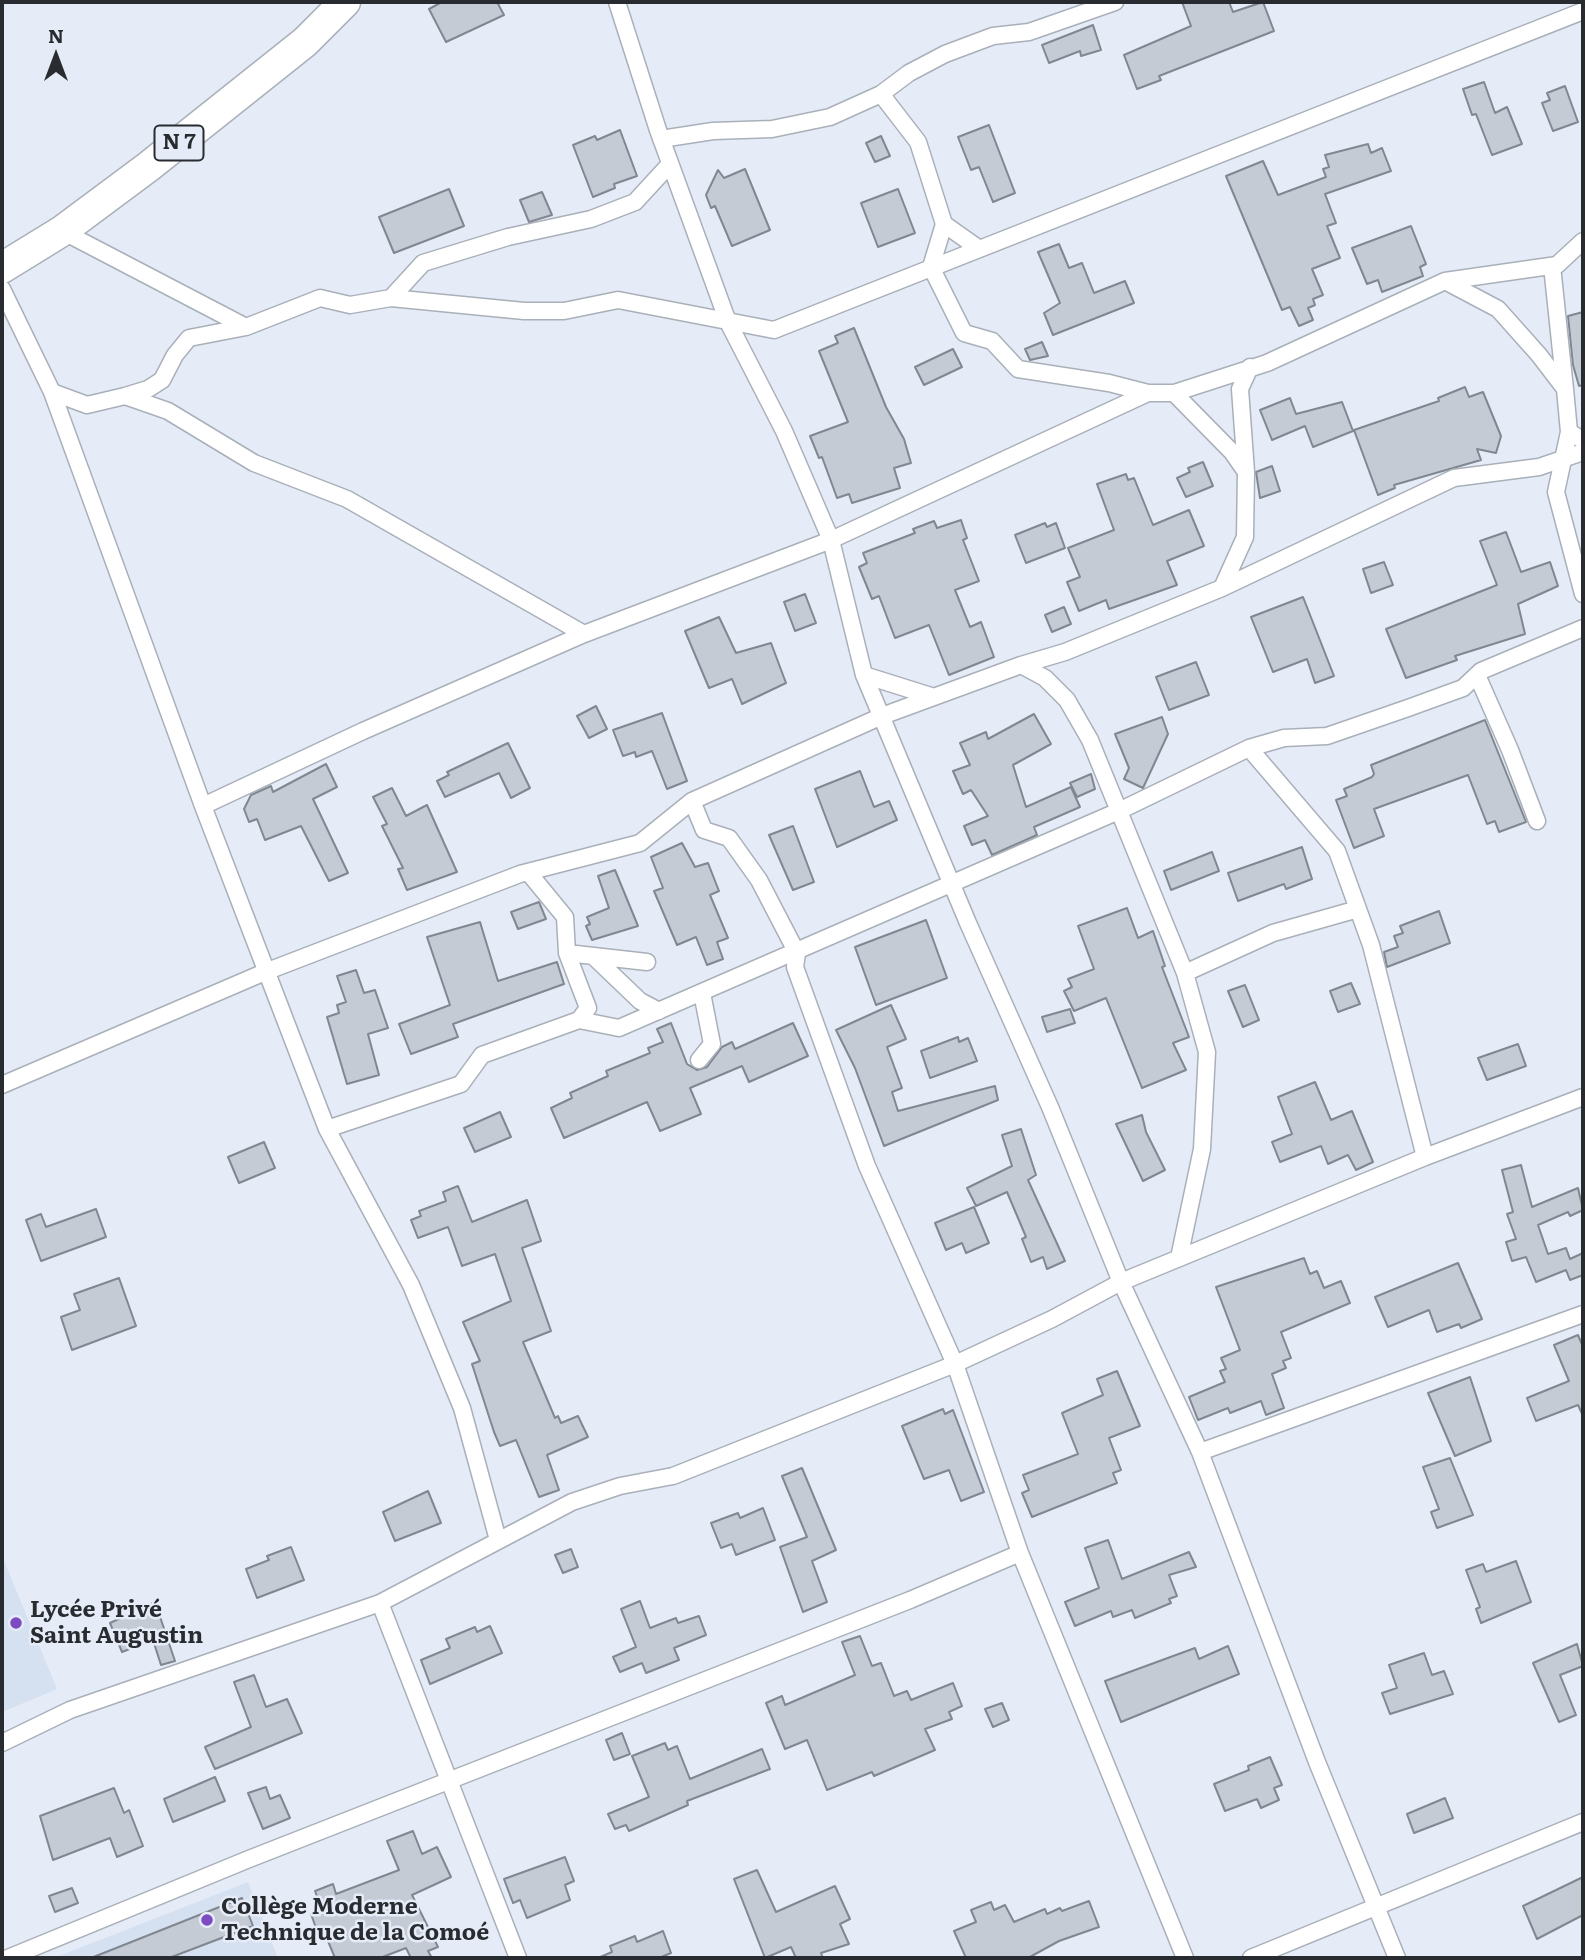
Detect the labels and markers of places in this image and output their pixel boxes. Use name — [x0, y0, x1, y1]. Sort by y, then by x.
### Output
place label: Lycée Privé Saint Augustin — [30, 1596, 203, 1650]
marker: Lycée Privé Saint Augustin — [8, 1615, 24, 1631]
place label: Collège Moderne Technique de la Comoé — [221, 1893, 489, 1947]
marker: Collège Moderne Technique de la Comoé — [199, 1912, 215, 1928]

